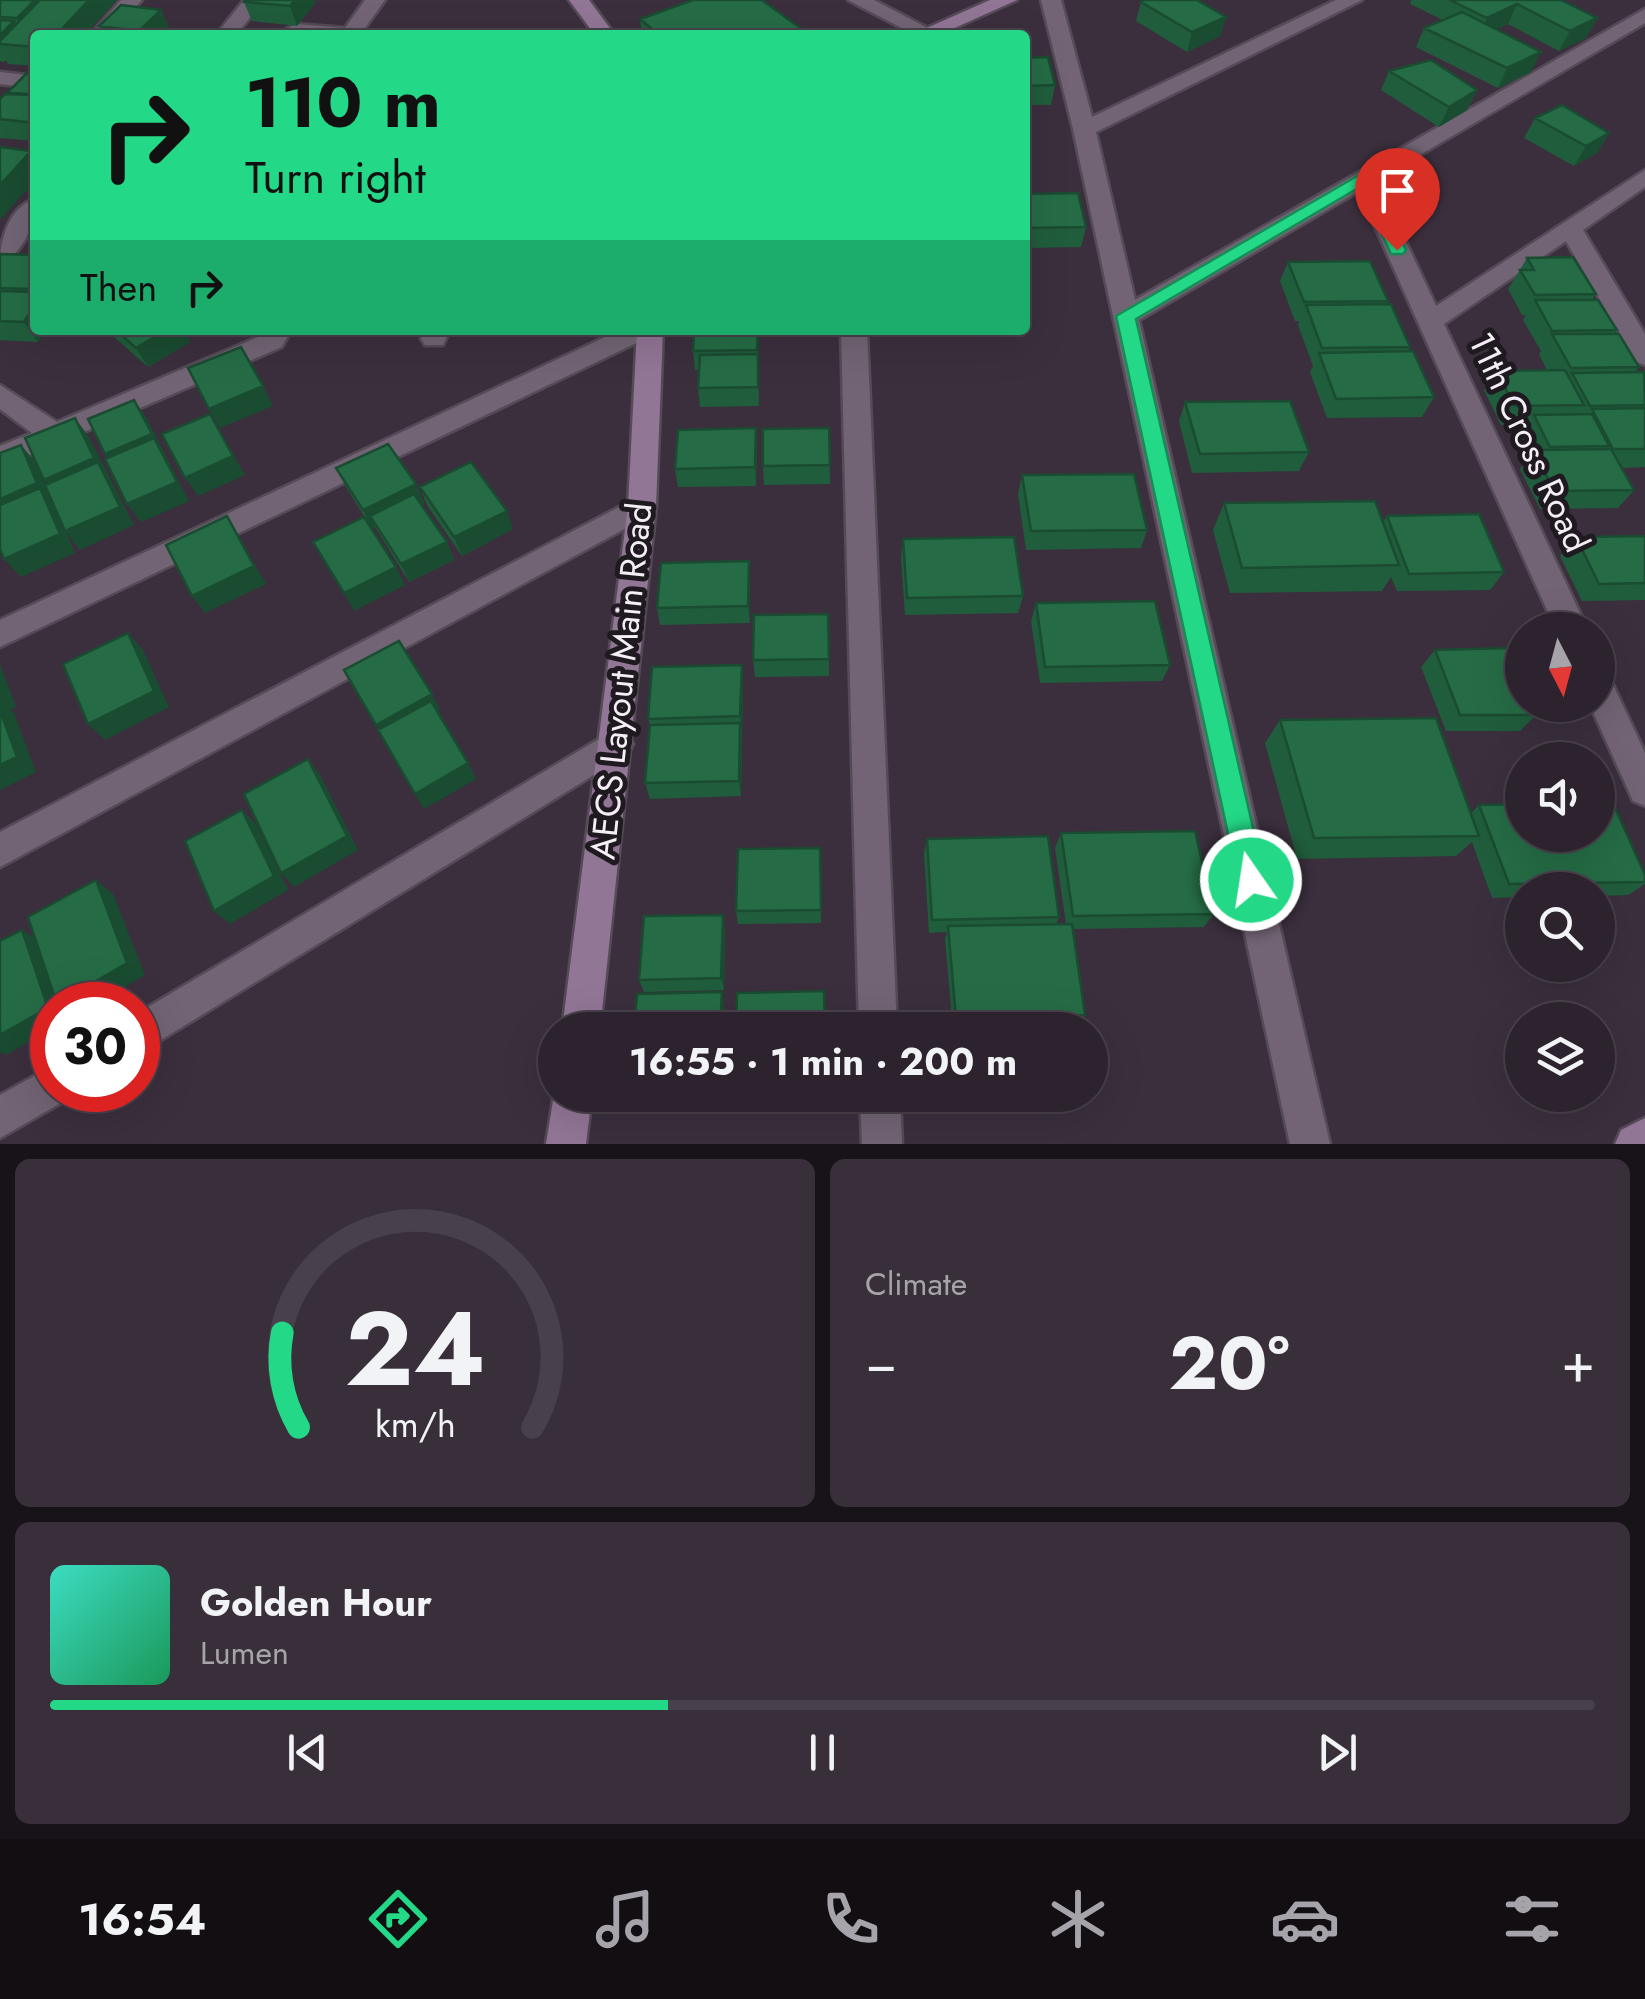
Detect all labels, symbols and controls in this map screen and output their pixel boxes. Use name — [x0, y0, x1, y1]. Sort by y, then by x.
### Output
text: 110 m — [245, 52, 441, 153]
icon: right — [80, 70, 210, 200]
text: Turn right — [245, 145, 426, 210]
pin — [1355, 148, 1440, 251]
icon: arrive — [1370, 163, 1425, 218]
text: Then — [80, 260, 157, 315]
icon: right — [177, 260, 232, 315]
street label: 11th Cross Road — [1456, 324, 1602, 560]
street label: AECS Layout Main Road — [577, 500, 665, 862]
north arrow — [1505, 612, 1615, 722]
map controls — [1505, 612, 1615, 1112]
button: sound — [1505, 742, 1615, 852]
position arrow — [1199, 828, 1303, 932]
button: search — [1505, 872, 1615, 982]
speed limit sign: 30 — [30, 982, 160, 1112]
button: layers — [1505, 1002, 1615, 1112]
text: 16:55 · 1 min · 200 m — [629, 1034, 1017, 1089]
text: Climate — [865, 1261, 967, 1307]
text: 24 — [345, 1274, 485, 1424]
text: 20° — [1169, 1309, 1290, 1417]
text: − — [865, 1323, 897, 1403]
text: + — [1561, 1323, 1595, 1403]
text: km/h — [375, 1399, 455, 1450]
text: Golden Hour — [200, 1575, 432, 1630]
text: Lumen — [200, 1630, 289, 1676]
icon: previous — [280, 1725, 335, 1780]
icon: pause — [795, 1725, 850, 1780]
icon: next — [1310, 1725, 1365, 1780]
icon: directions — [363, 1884, 433, 1954]
icon: music — [590, 1884, 660, 1954]
icon: phone — [816, 1884, 886, 1954]
icon: climate — [1043, 1884, 1113, 1954]
icon: car — [1270, 1884, 1340, 1954]
icon: filters — [1497, 1884, 1567, 1954]
text: 16:54 — [78, 1887, 206, 1952]

